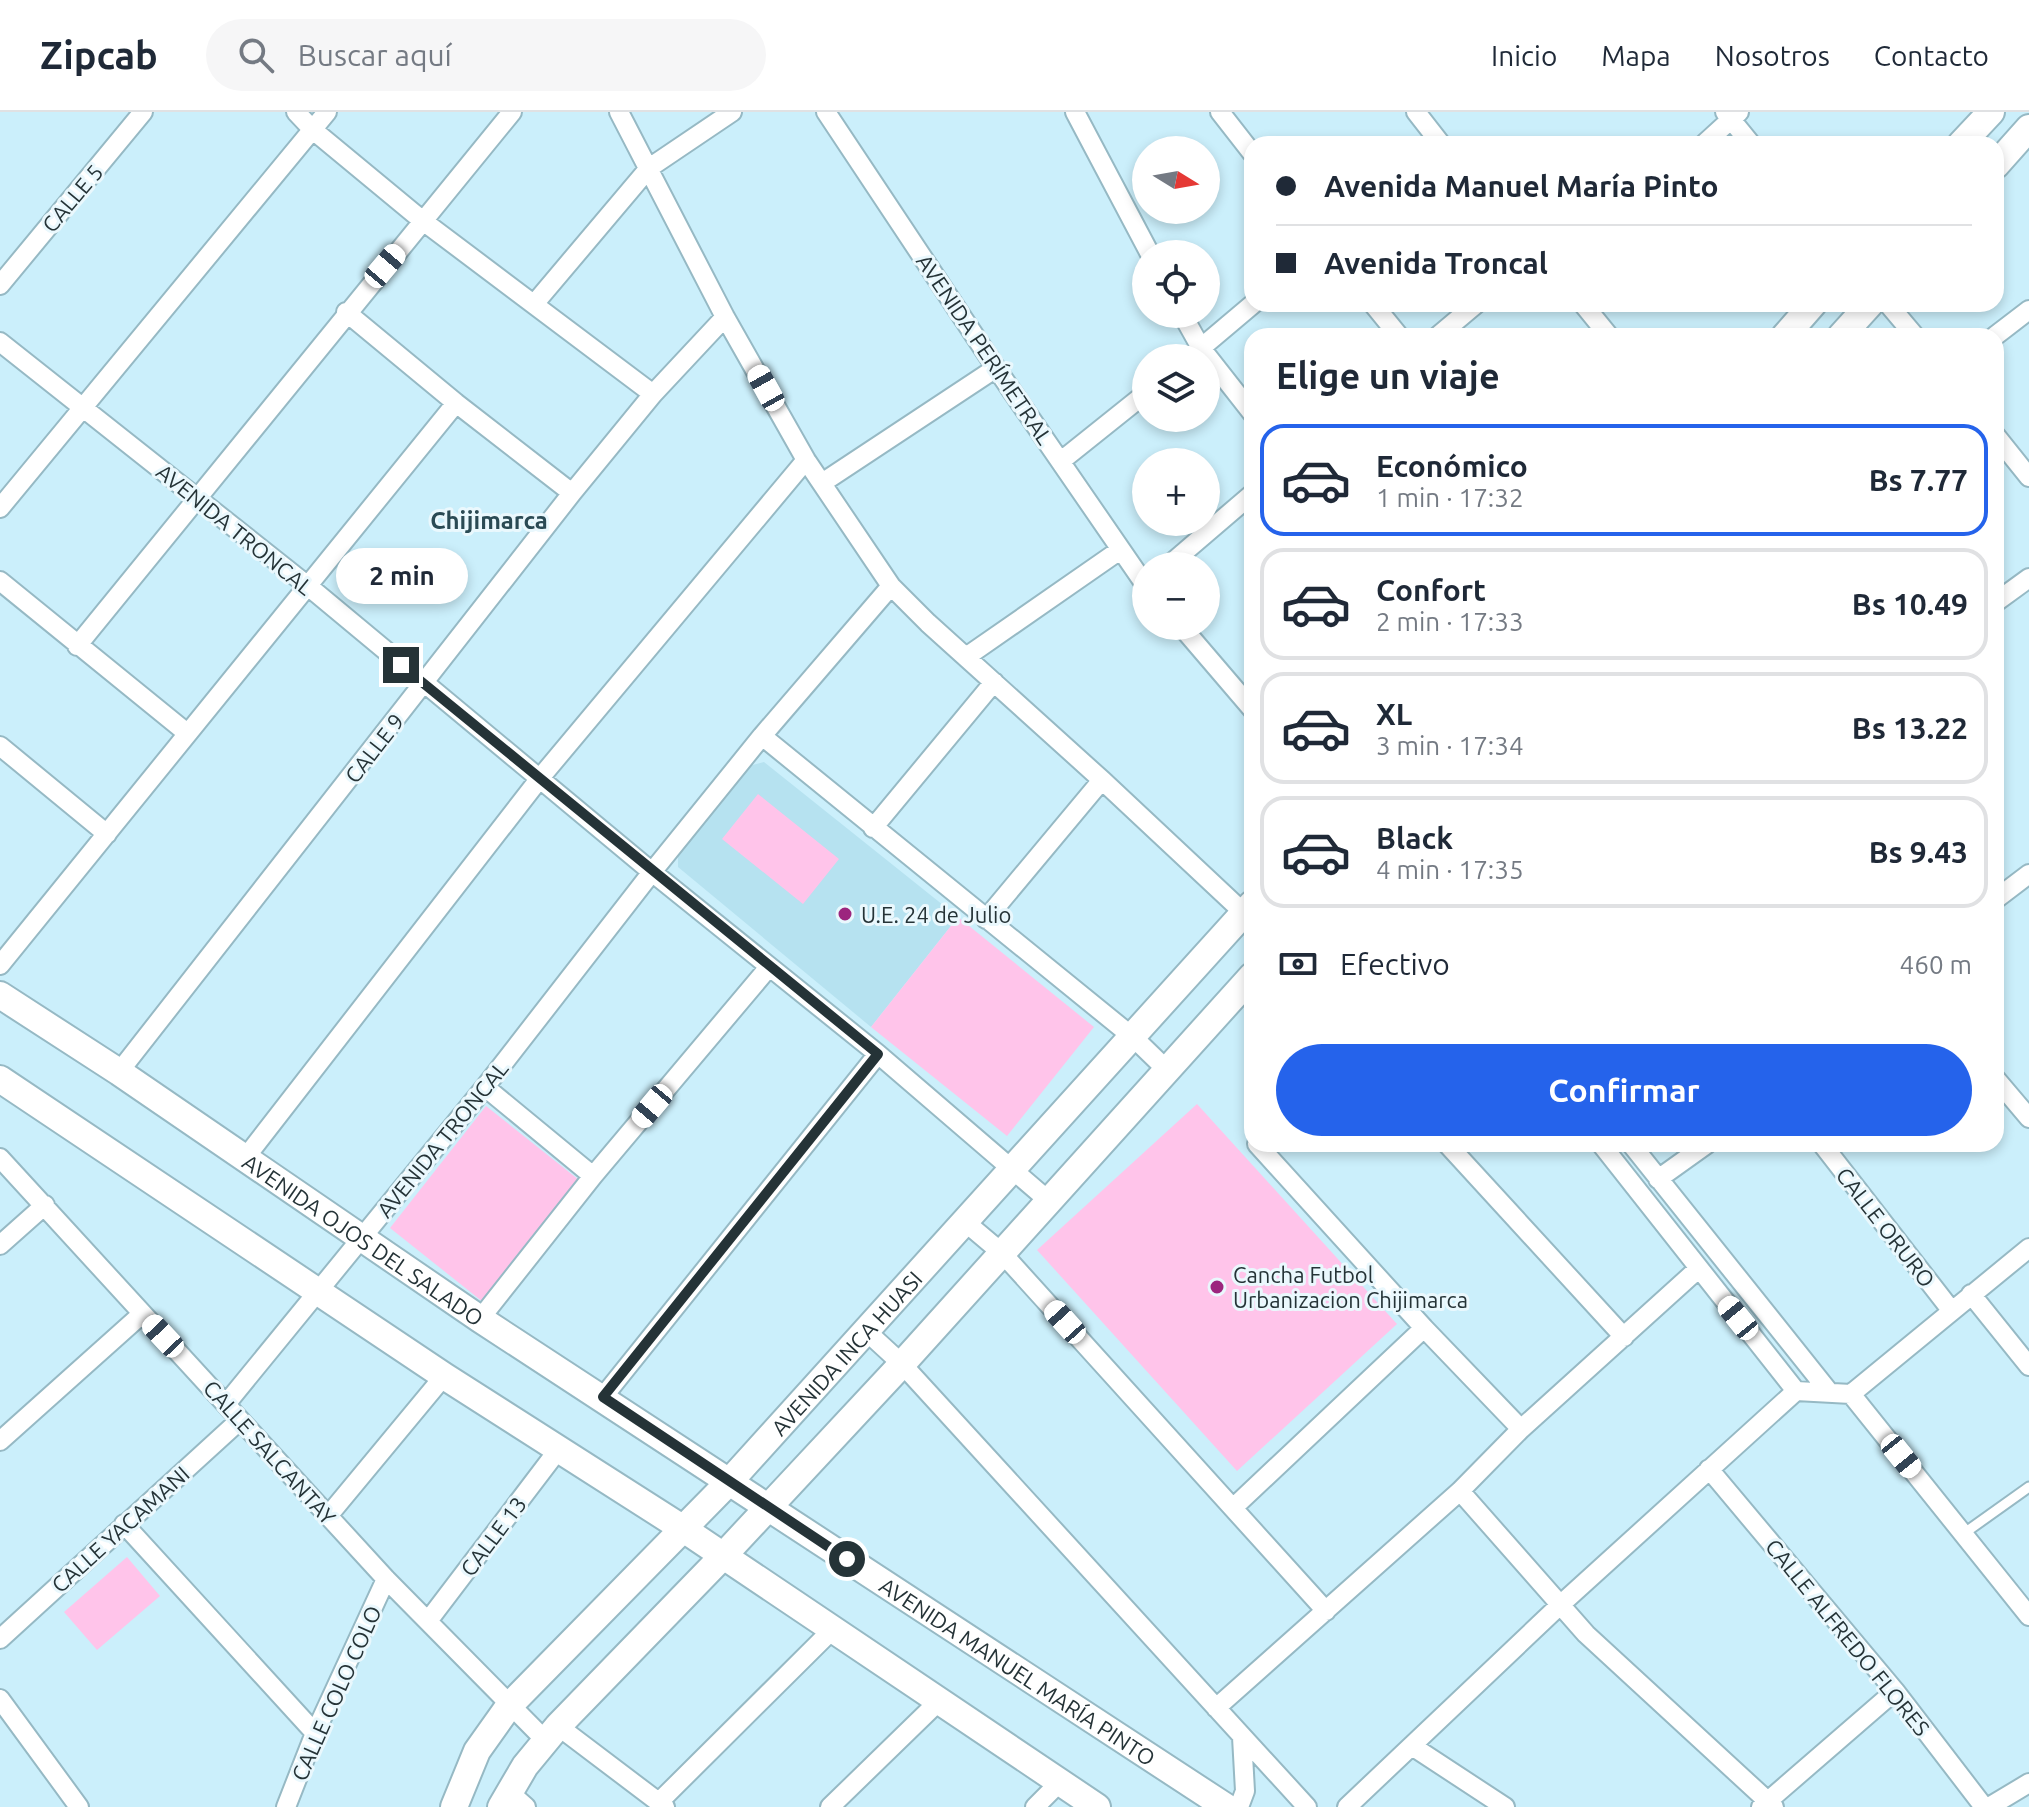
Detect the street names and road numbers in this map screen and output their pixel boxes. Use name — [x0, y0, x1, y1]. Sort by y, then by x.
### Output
street label: CALLE 5 — [37, 159, 107, 237]
street label: AVENIDA PERÍMETRAL — [912, 249, 1059, 449]
street label: AVENIDA TRONCAL — [152, 458, 318, 600]
street label: CALLE 9 — [339, 709, 409, 787]
street label: AVENIDA TRONCAL — [371, 1056, 513, 1222]
street label: AVENIDA OJOS DEL SALADO — [239, 1148, 488, 1330]
street label: CALLE ORURO — [1832, 1162, 1940, 1292]
street label: AVENIDA INCA HUASI — [765, 1266, 926, 1440]
street label: CALLE SALCANTAY — [199, 1375, 341, 1529]
street label: CALLE YACAMANI — [46, 1461, 194, 1597]
street label: CALLE 13 — [455, 1491, 531, 1581]
street label: CALLE ALFREDO FLORES — [1761, 1534, 1935, 1740]
street label: AVENIDA MANUEL MARÍA PINTO — [876, 1572, 1160, 1770]
street label: CALLE COLO COLO — [286, 1602, 386, 1784]

